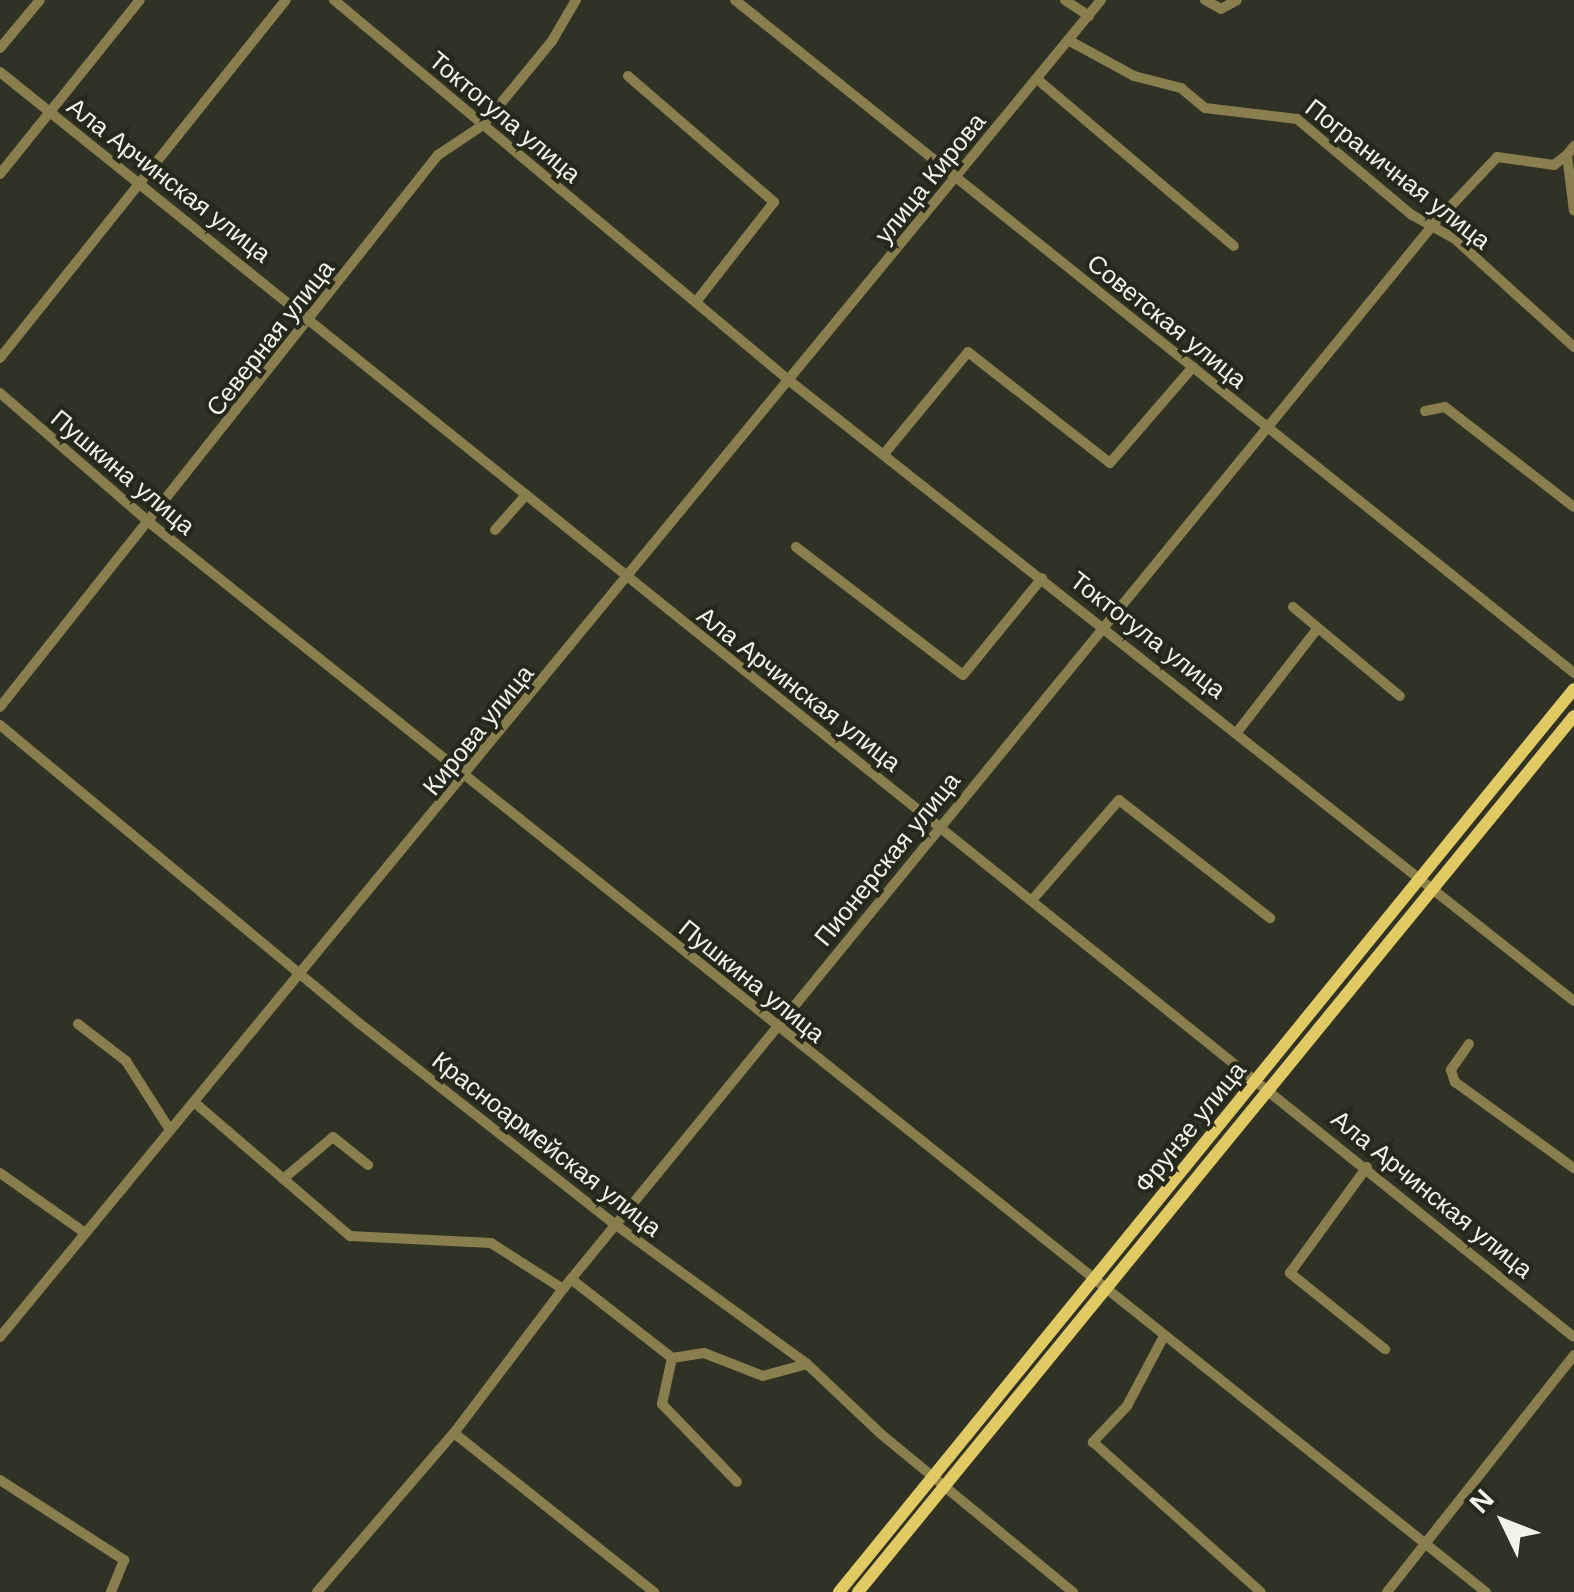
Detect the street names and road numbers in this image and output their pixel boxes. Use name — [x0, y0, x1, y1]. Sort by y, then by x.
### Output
street label: Токтогула улица — [423, 45, 587, 189]
street label: Ала Арчинская улица — [61, 91, 277, 269]
street label: Пограничная улица — [1300, 92, 1496, 256]
street label: улица Кирова — [868, 107, 992, 249]
street label: Советская улица — [1081, 248, 1253, 394]
street label: Северная улица — [200, 254, 340, 422]
street label: Пушкина улица — [45, 403, 201, 541]
street label: Токтогула улица — [1064, 565, 1232, 705]
street label: Ала Арчинская улица — [691, 600, 907, 778]
street label: Кирова улица — [416, 659, 540, 801]
street label: Пионерская улица — [808, 766, 966, 952]
street label: Пушкина улица — [673, 913, 831, 1049]
street label: Красноармейская улица — [426, 1045, 668, 1243]
street label: Фрунзе улица — [1128, 1056, 1252, 1198]
street label: Ала Арчинская улица — [1325, 1104, 1539, 1284]

